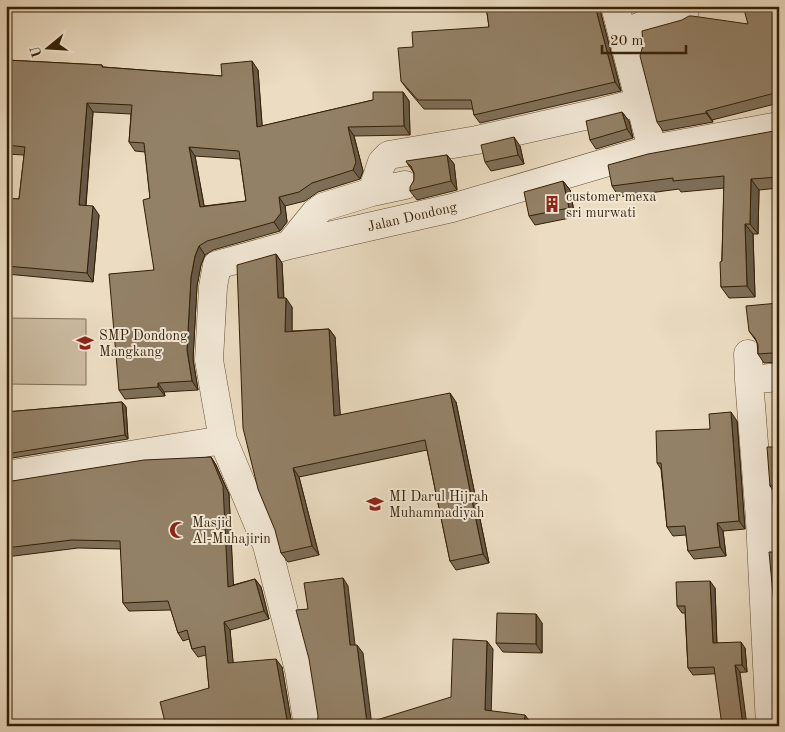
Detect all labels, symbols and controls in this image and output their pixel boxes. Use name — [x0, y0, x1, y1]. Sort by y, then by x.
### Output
north arrow — [22, 22, 72, 72]
scale bar — [602, 22, 686, 54]
text: 20 m — [610, 34, 644, 49]
text: U — [28, 44, 45, 59]
place label: customer mexa sri murwati — [566, 190, 657, 220]
building icon: customer mexa sri murwati — [542, 194, 562, 214]
street label: Jalan Dondong — [366, 200, 459, 234]
place label: SMP Dondong Mangkang — [99, 329, 188, 359]
school or university icon: SMP Dondong Mangkang — [75, 333, 95, 353]
place label: MI Darul Hijrah Muhammadiyah — [389, 490, 489, 520]
school or university icon: MI Darul Hijrah Muhammadiyah — [365, 494, 385, 514]
place label: Masjid Al-Muhajirin — [192, 516, 271, 546]
mosque icon: Masjid Al-Muhajirin — [168, 520, 188, 540]

